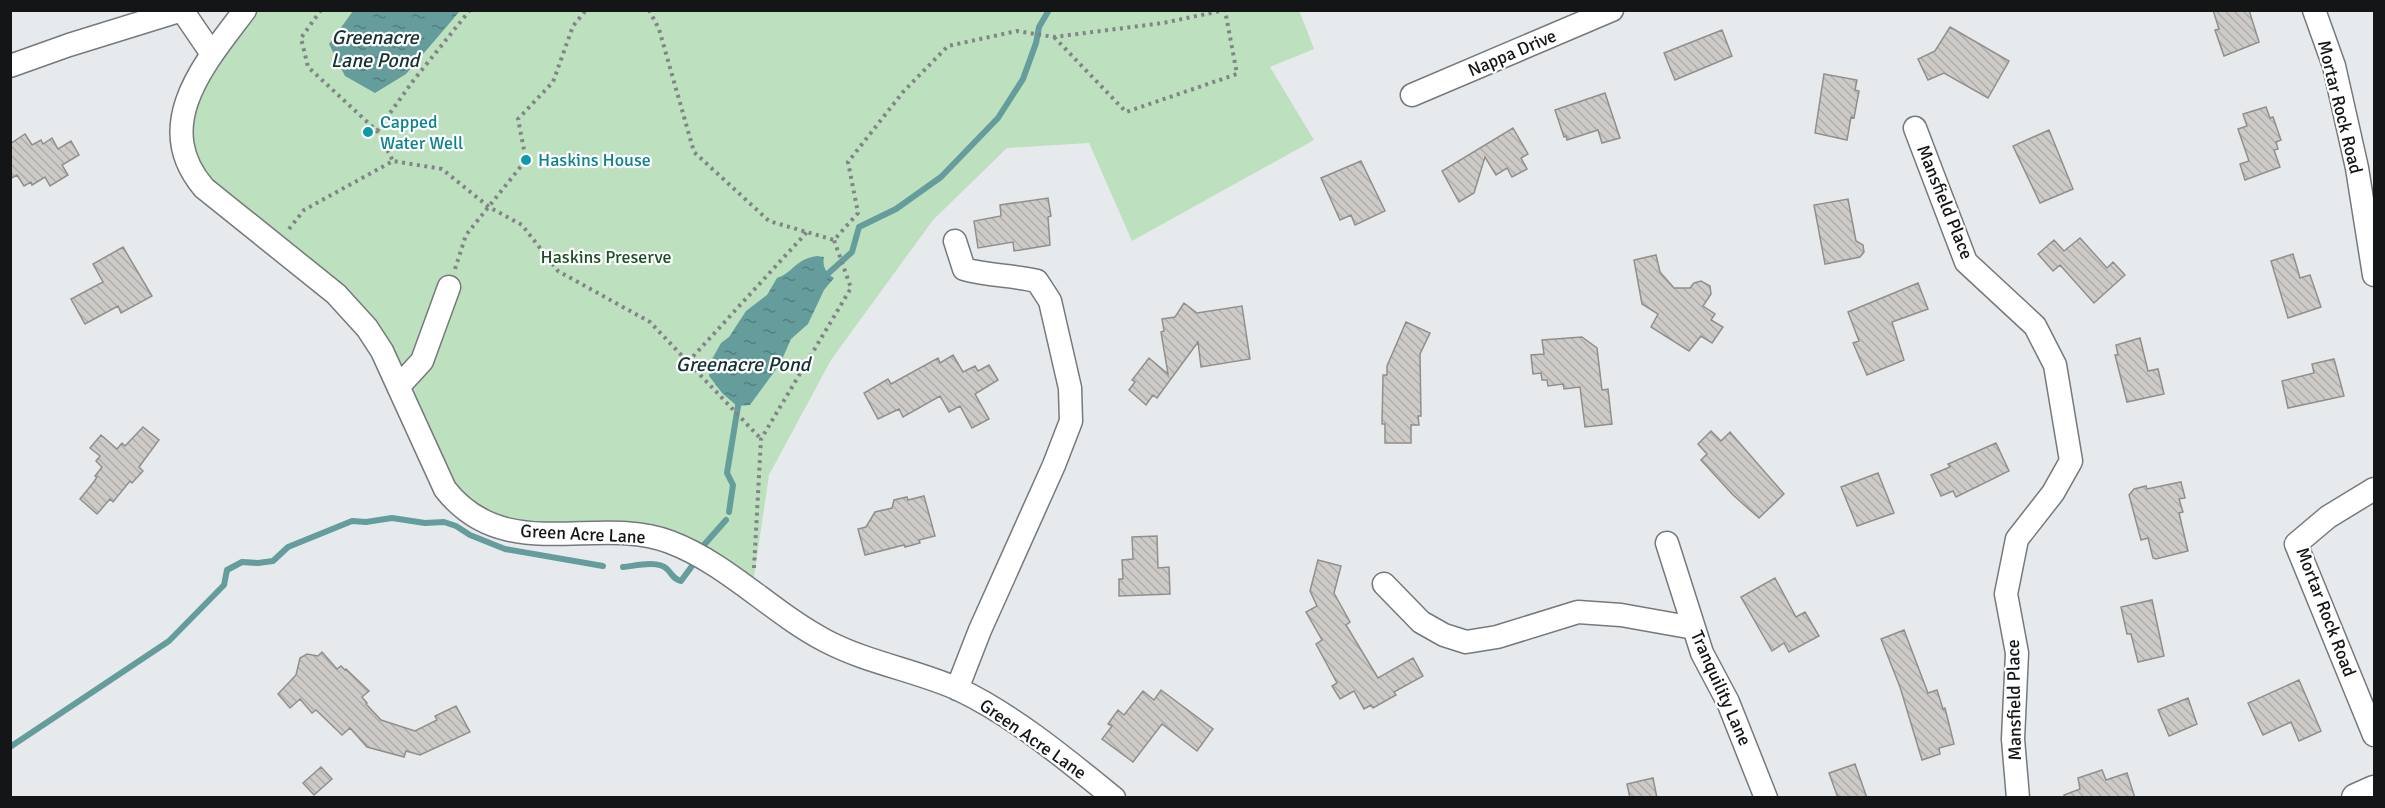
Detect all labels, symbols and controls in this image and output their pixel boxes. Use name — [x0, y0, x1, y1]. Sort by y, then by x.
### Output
water label: Greenacre Lane Pond — [331, 25, 422, 73]
street label: Nappa Drive — [1465, 25, 1559, 81]
street label: Mortar Rock Road — [2313, 38, 2367, 176]
place label: Capped Water Well — [380, 111, 463, 154]
marker: Capped Water Well — [361, 125, 375, 139]
street label: Mansfield Place — [1912, 142, 1978, 262]
place label: Haskins House — [538, 149, 651, 171]
marker: Haskins House — [519, 153, 533, 167]
park label: Haskins Preserve — [541, 246, 671, 268]
water label: Greenacre Pond — [676, 352, 813, 377]
street label: Green Acre Lane — [520, 520, 646, 548]
street label: Mortar Rock Road — [2291, 544, 2361, 680]
street label: Tranquility Lane — [1686, 627, 1756, 749]
street label: Mansfield Place — [2002, 639, 2026, 761]
street label: Green Acre Lane — [975, 694, 1091, 784]

